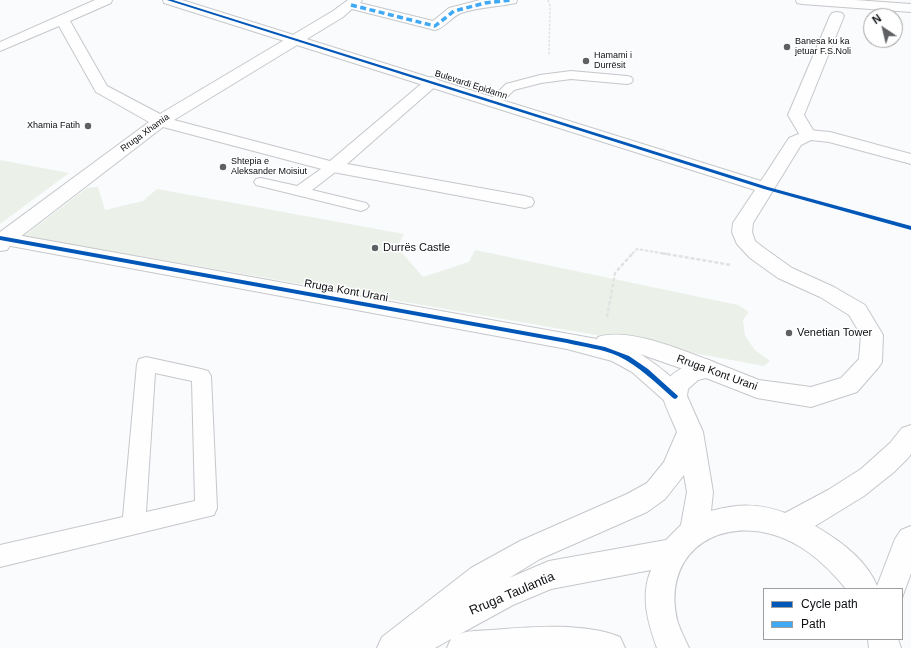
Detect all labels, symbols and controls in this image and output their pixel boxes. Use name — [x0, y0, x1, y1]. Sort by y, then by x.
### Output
north arrow — [863, 8, 903, 48]
text: N — [870, 12, 883, 26]
place label: Banesa ku ka jetuar F.S.Noli — [795, 37, 851, 58]
marker: Banesa ku ka jetuar F.S.Noli — [782, 42, 792, 52]
place label: Hamami i Durrësit — [594, 51, 632, 72]
marker: Hamami i Durrësit — [581, 56, 591, 66]
street label: Bulevardi Epidamn — [433, 68, 509, 102]
street label: Rruga Xhamia — [119, 112, 171, 154]
place label: Xhamia Fatih — [27, 121, 80, 131]
marker: Xhamia Fatih — [83, 121, 93, 131]
place label: Shtepia e Aleksander Moisiut — [231, 157, 307, 178]
marker: Shtepia e Aleksander Moisiut — [218, 162, 228, 172]
place label: Durrës Castle — [383, 241, 450, 255]
marker: Durrës Castle — [370, 243, 380, 253]
street label: Rruga Kont Urani — [303, 277, 389, 305]
place label: Venetian Tower — [797, 326, 872, 340]
marker: Venetian Tower — [784, 328, 794, 338]
street label: Rruga Kont Urani — [675, 352, 759, 394]
street label: Rruga Taulantia — [467, 569, 557, 619]
legend — [763, 588, 903, 640]
text: Cycle path — [801, 597, 858, 611]
text: Path — [801, 617, 826, 631]

